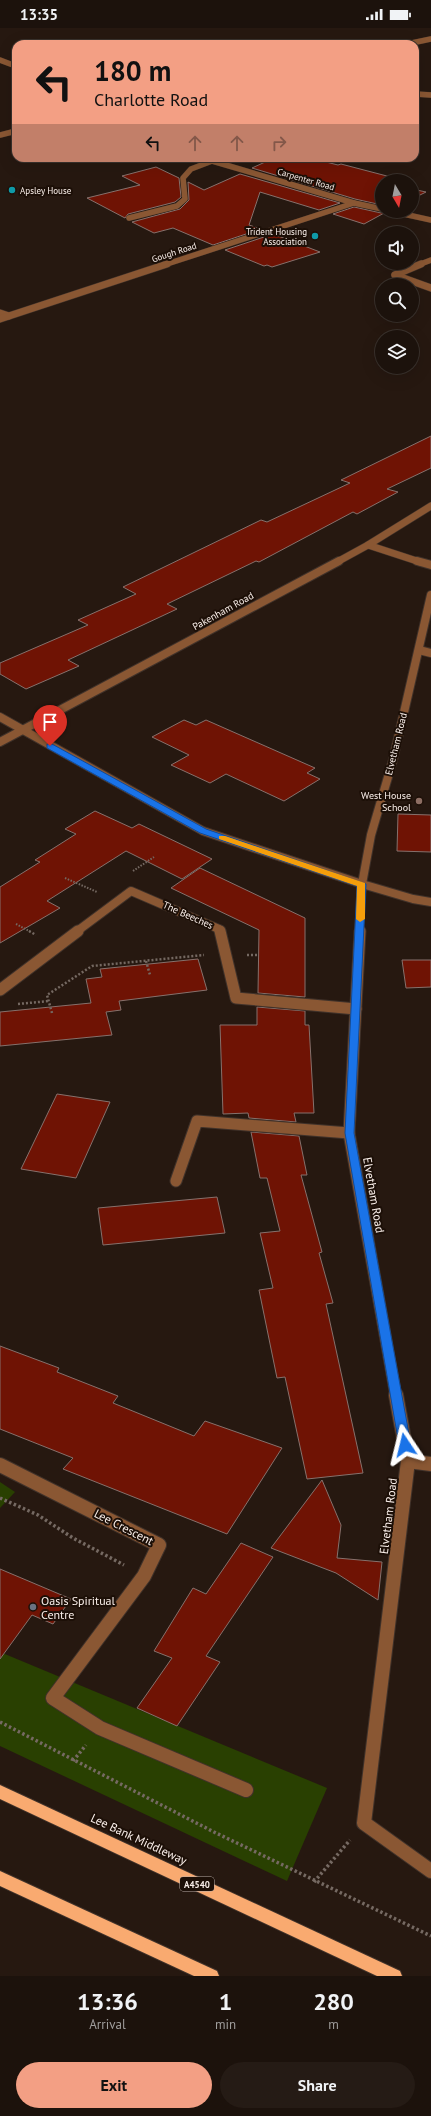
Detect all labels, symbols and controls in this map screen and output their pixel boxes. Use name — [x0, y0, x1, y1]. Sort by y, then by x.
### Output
text: 13:35 — [20, 5, 58, 24]
text: 180 m — [94, 52, 171, 89]
icon: left — [28, 56, 80, 108]
text: Charlotte Road — [94, 88, 208, 111]
icon: left — [142, 132, 164, 154]
icon: ahead — [184, 132, 206, 154]
icon: ahead — [226, 132, 248, 154]
icon: right — [268, 132, 290, 154]
street label: Carpenter Road — [276, 166, 336, 192]
north arrow — [375, 174, 419, 218]
map controls — [375, 174, 419, 374]
marker: Apsley House — [7, 185, 17, 195]
place label: Apsley House — [20, 185, 72, 196]
place label: Trident Housing Association — [246, 226, 307, 247]
button: sound — [375, 226, 419, 270]
marker: Trident Housing Association — [310, 231, 320, 241]
street label: Gough Road — [150, 240, 198, 264]
button: search — [375, 278, 419, 322]
button: layers — [375, 330, 419, 374]
street label: Pakenham Road — [190, 589, 256, 633]
pin — [33, 705, 67, 746]
icon: arrive — [39, 711, 61, 733]
street label: Elvetham Road — [382, 711, 410, 777]
place label: West House School — [361, 789, 411, 814]
marker: West House School — [414, 796, 424, 806]
street label: The Beeches — [161, 898, 215, 932]
street label: Elvetham Road — [360, 1156, 388, 1234]
position arrow — [384, 1424, 426, 1466]
street label: Elvetham Road — [376, 1477, 400, 1555]
street label: Lee Crescent — [92, 1506, 156, 1548]
place label: Oasis Spiritual Centre — [41, 1593, 116, 1622]
marker: Oasis Spiritual Centre — [28, 1602, 38, 1612]
street label: Lee Bank Middleway — [89, 1810, 190, 1868]
road number: A4540 — [180, 1877, 214, 1891]
text: 13:36 — [77, 1986, 138, 2017]
text: 1 — [219, 1986, 232, 2017]
text: 280 — [313, 1986, 354, 2017]
text: Arrival — [89, 2016, 126, 2033]
text: min — [215, 2016, 236, 2033]
text: m — [328, 2016, 339, 2033]
button: Exit — [16, 2062, 212, 2108]
button: Share — [220, 2062, 415, 2108]

